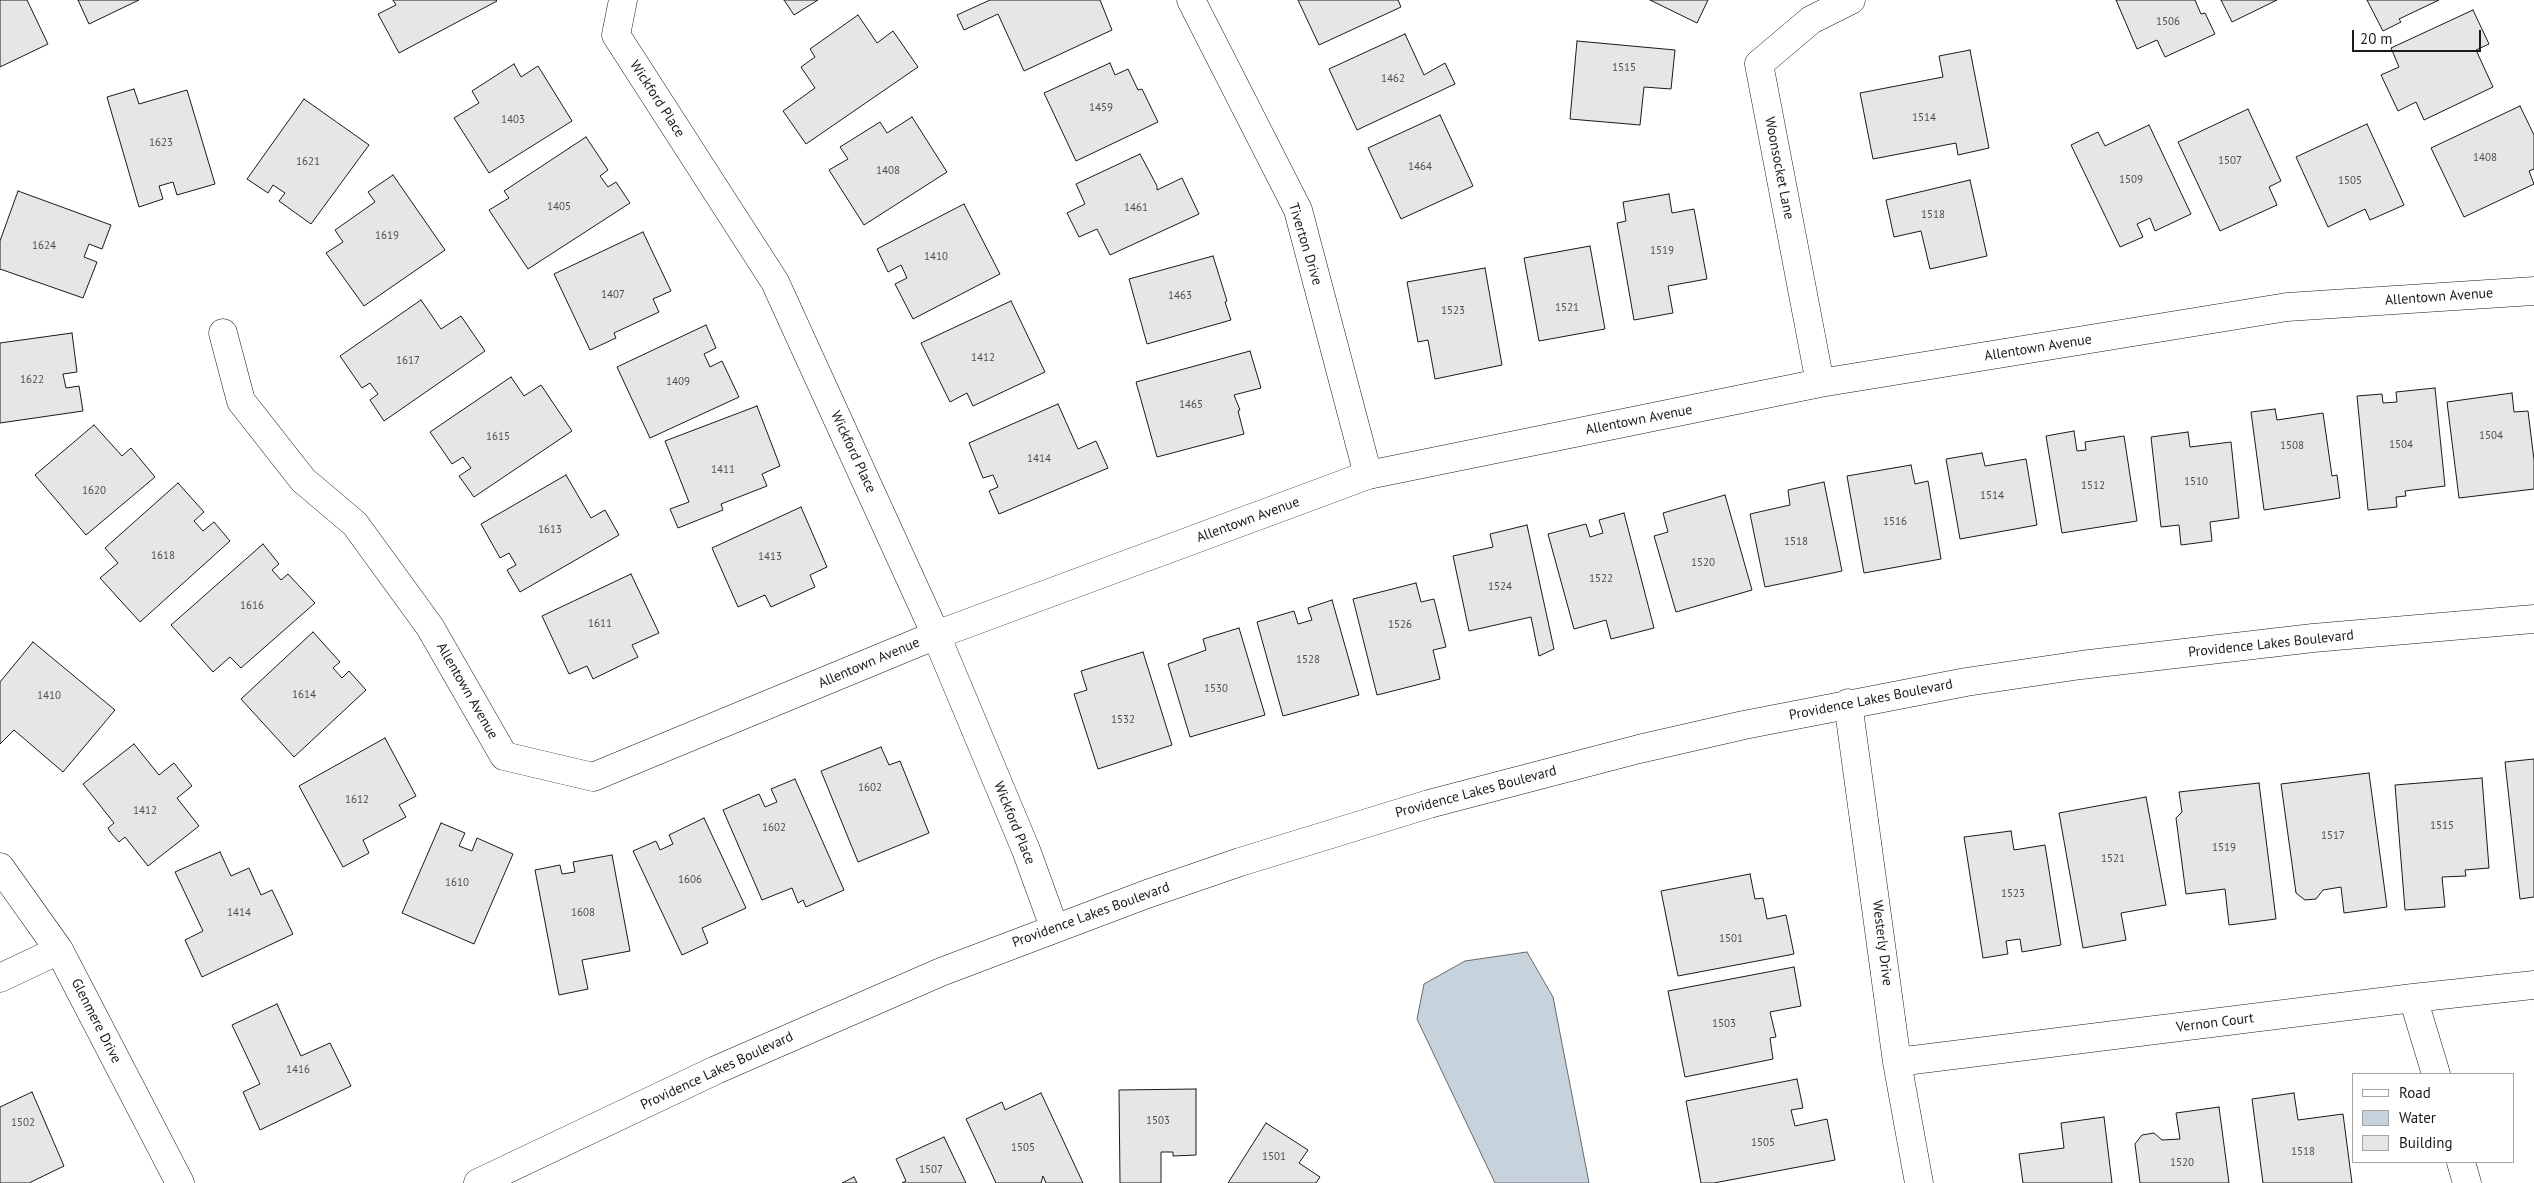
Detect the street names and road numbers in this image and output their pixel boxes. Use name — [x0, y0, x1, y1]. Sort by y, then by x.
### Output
street label: Wickford Place — [626, 57, 688, 141]
street label: Woonsocket Lane — [1761, 115, 1797, 221]
street label: Tiverton Drive — [1285, 201, 1325, 287]
street label: Allentown Avenue — [2384, 285, 2494, 309]
street label: Allentown Avenue — [1983, 331, 2093, 365]
street label: Allentown Avenue — [1584, 401, 1694, 439]
street label: Wickford Place — [827, 408, 879, 496]
street label: Allentown Avenue — [1194, 494, 1302, 546]
street label: Providence Lakes Boulevard — [2187, 627, 2355, 661]
street label: Allentown Avenue — [816, 634, 922, 692]
street label: Allentown Avenue — [433, 640, 501, 742]
street label: Providence Lakes Boulevard — [1788, 676, 1954, 724]
street label: Providence Lakes Boulevard — [1393, 762, 1559, 822]
street label: Wickford Place — [990, 779, 1038, 867]
street label: Providence Lakes Boulevard — [1010, 879, 1172, 951]
street label: Westerly Drive — [1868, 899, 1896, 987]
street label: Glenmere Drive — [67, 976, 125, 1066]
street label: Vernon Court — [2175, 1010, 2255, 1036]
street label: Providence Lakes Boulevard — [638, 1028, 796, 1114]

